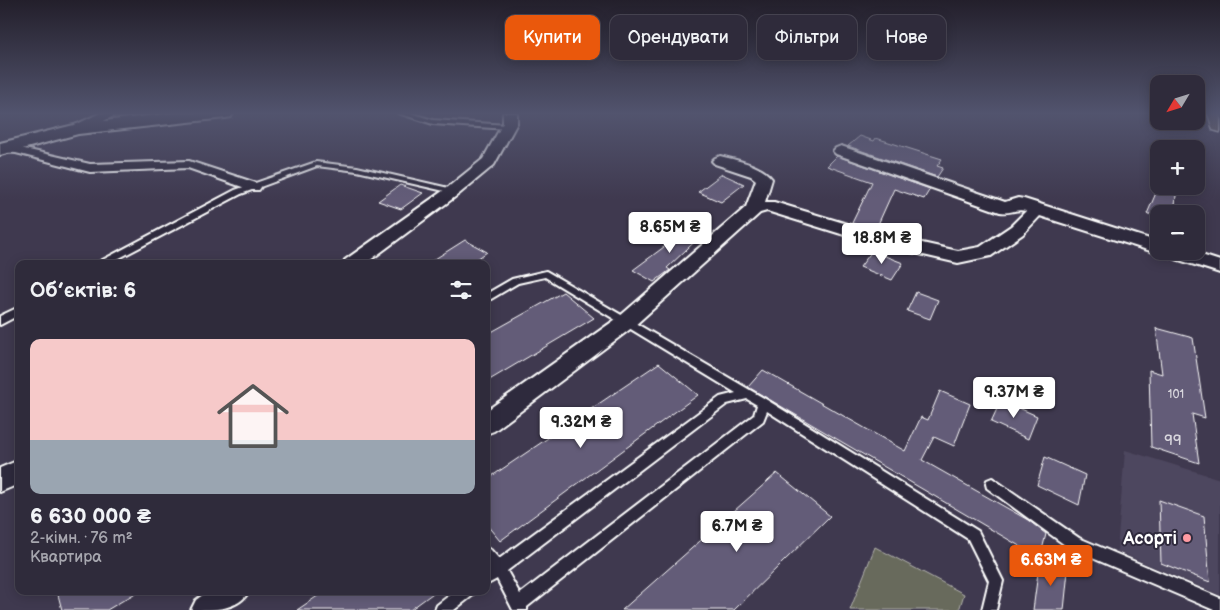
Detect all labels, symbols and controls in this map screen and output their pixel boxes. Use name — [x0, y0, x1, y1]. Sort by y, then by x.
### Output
chip: Купити — [505, 15, 600, 60]
chip: Орендувати — [610, 15, 747, 60]
chip: Фільтри — [757, 15, 857, 60]
chip: Нове — [867, 15, 946, 60]
north arrow — [1150, 75, 1205, 130]
map controls — [1150, 75, 1205, 260]
button: + — [1150, 140, 1205, 195]
button: − — [1150, 205, 1205, 260]
pin: 8.65M ₴ — [624, 212, 716, 254]
text: 8.65M ₴ — [640, 218, 700, 237]
pin: 18.8M ₴ — [836, 222, 928, 265]
text: 18.8M ₴ — [853, 229, 911, 248]
icon: filters — [447, 276, 475, 304]
text: Об’єктів: 6 — [30, 278, 136, 303]
icon: home — [208, 371, 298, 461]
pin: 9.37M ₴ — [968, 376, 1060, 419]
text: 9.37M ₴ — [984, 383, 1044, 402]
house number: 101 — [1168, 387, 1184, 402]
pin: 9.32M ₴ — [535, 406, 627, 449]
text: 9.32M ₴ — [551, 413, 611, 432]
house number: 99 — [1164, 431, 1182, 450]
text: 6 630 000 ₴ — [30, 504, 151, 529]
pin: 6.7M ₴ — [696, 510, 778, 553]
text: 6.7M ₴ — [712, 517, 762, 536]
place label: Асорті — [1122, 528, 1177, 549]
text: 2-кімн. · 76 m² — [30, 529, 133, 548]
marker: Асорті — [1181, 532, 1193, 544]
pin: 6.63M ₴ — [1005, 544, 1097, 587]
text: Квартира — [30, 548, 102, 567]
text: 6.63M ₴ — [1020, 551, 1082, 570]

